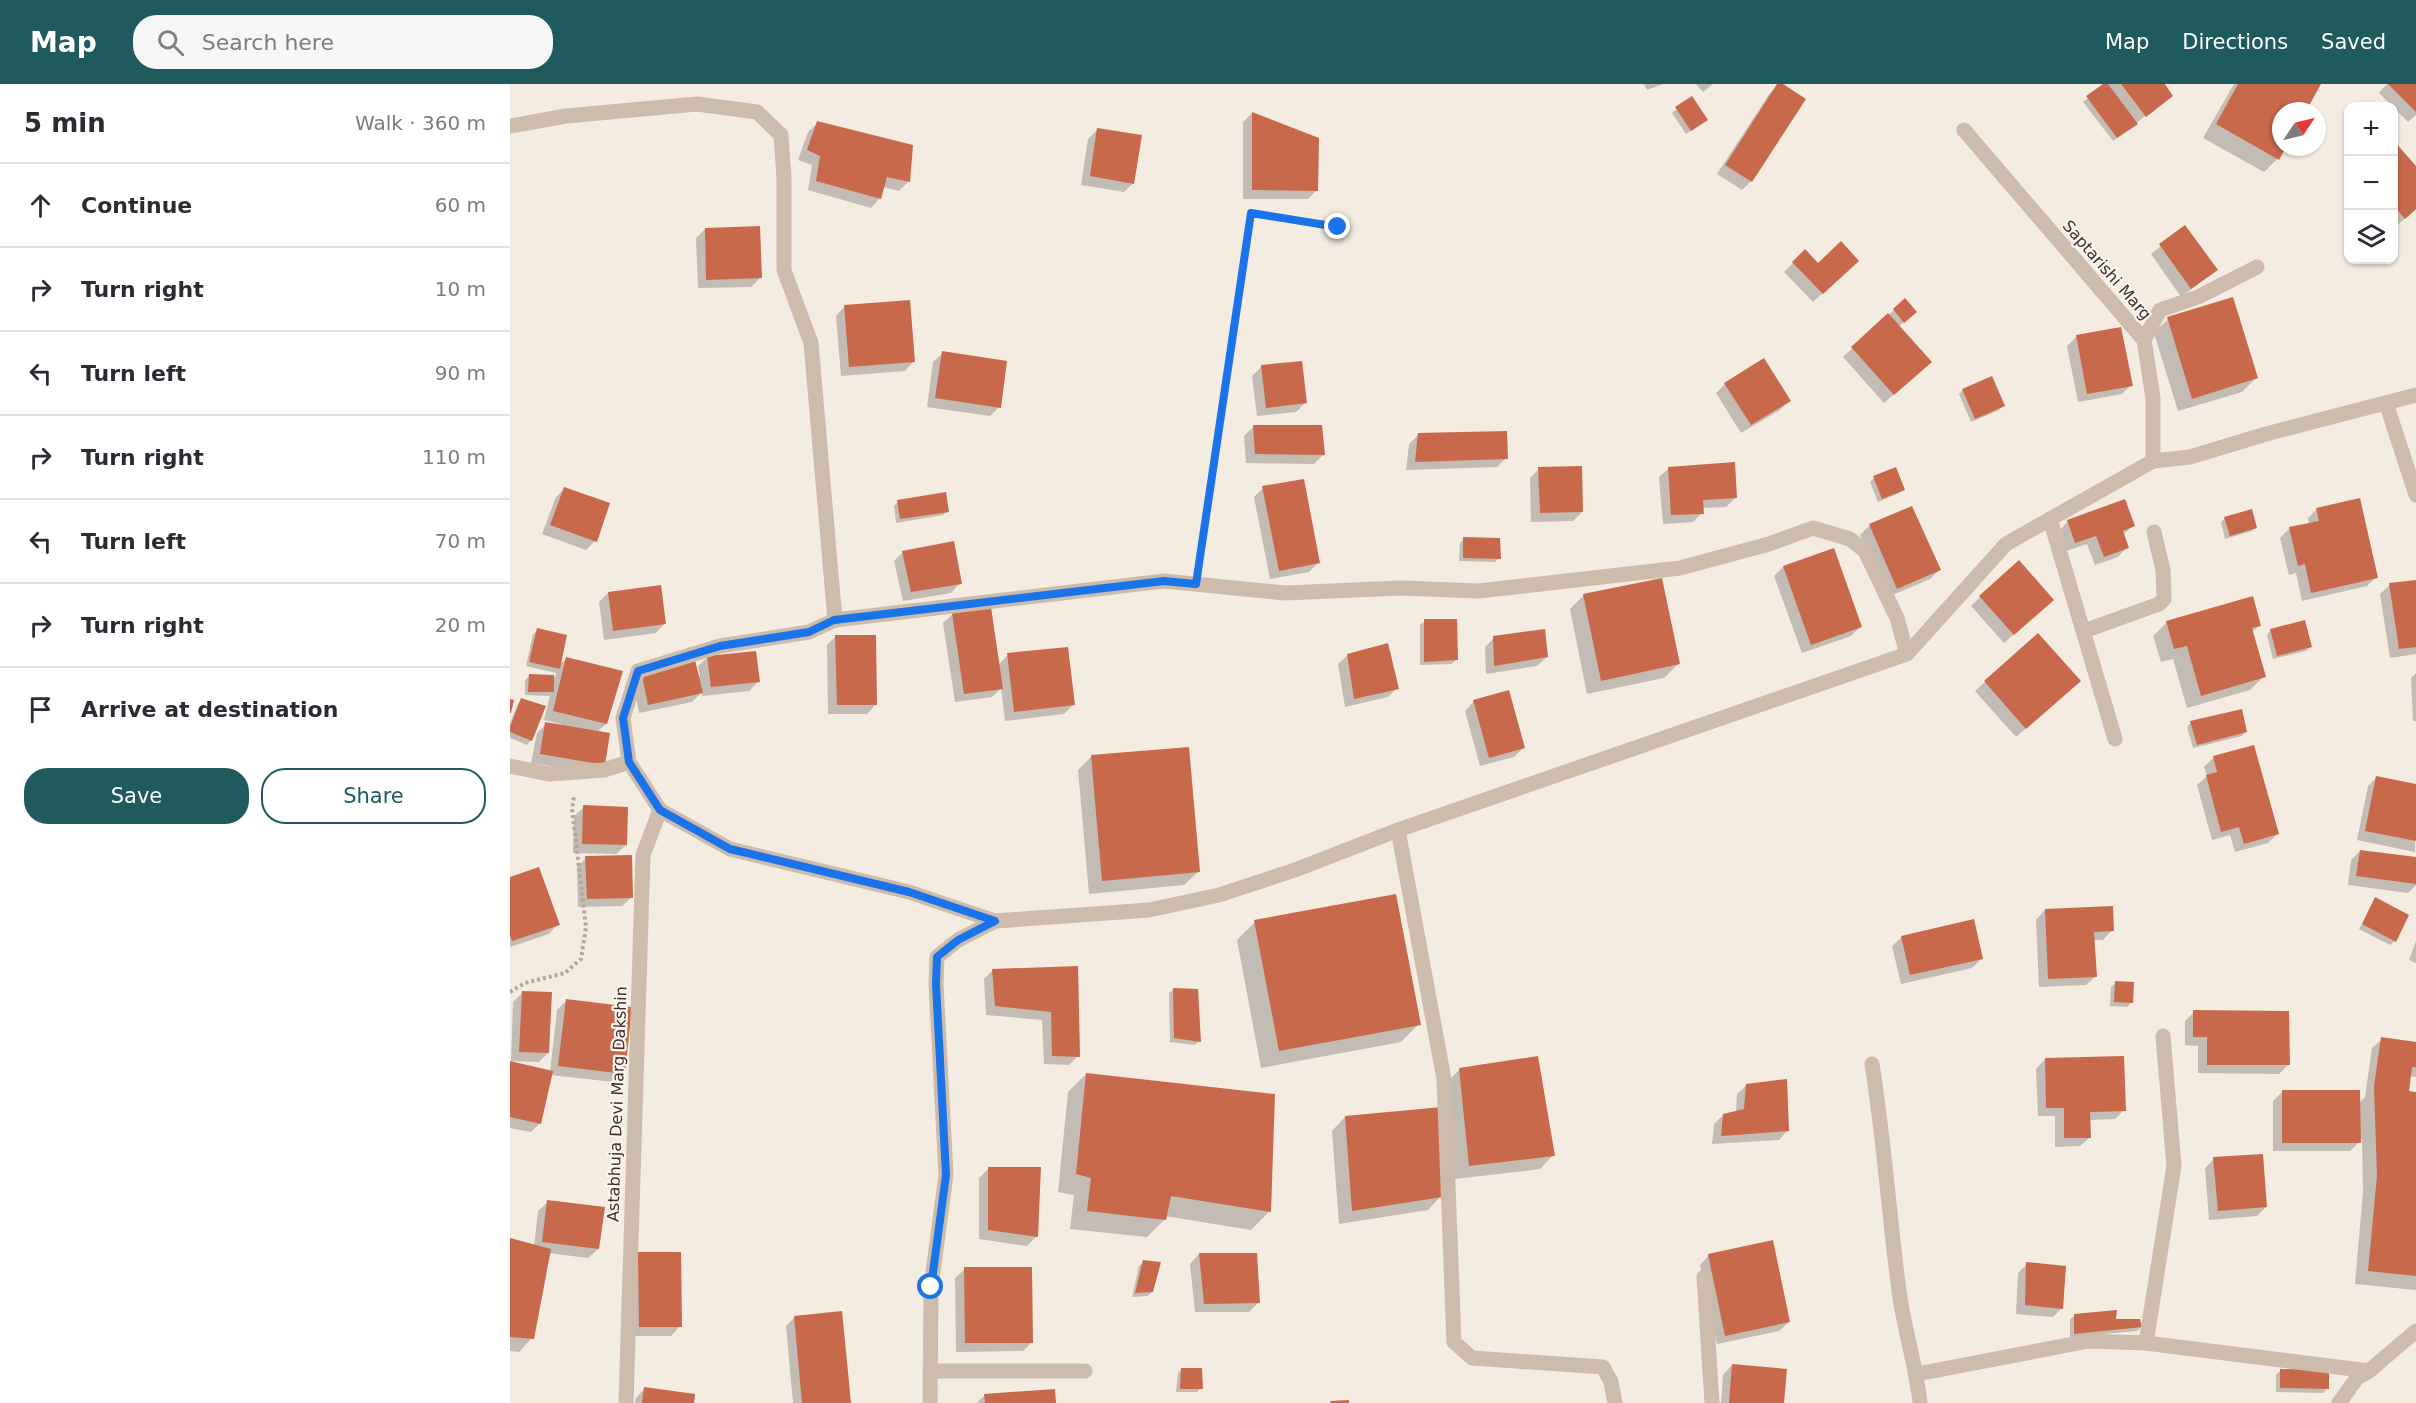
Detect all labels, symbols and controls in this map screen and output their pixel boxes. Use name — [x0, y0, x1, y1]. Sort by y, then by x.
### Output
search box — [133, 15, 553, 69]
text: Map — [30, 26, 97, 59]
icon: search — [154, 26, 187, 59]
text: Search here — [202, 30, 334, 55]
text: Map — [2105, 30, 2149, 54]
text: Directions — [2182, 30, 2288, 54]
text: Saved — [2321, 30, 2386, 54]
north arrow — [2272, 102, 2326, 156]
map controls — [2344, 102, 2398, 264]
button: + — [2344, 102, 2398, 156]
text: 5 min — [24, 108, 106, 138]
text: Walk · 360 m — [355, 111, 486, 135]
button: − — [2344, 156, 2398, 210]
icon: ahead — [24, 189, 57, 222]
text: Continue — [81, 193, 192, 218]
text: 60 m — [435, 193, 486, 217]
button: layers — [2344, 210, 2398, 264]
route end — [1324, 213, 1350, 239]
street label: Saptarishi Marg — [2059, 216, 2155, 324]
icon: right — [24, 273, 57, 306]
text: Turn right — [81, 277, 204, 302]
text: 10 m — [435, 277, 486, 301]
icon: left — [24, 357, 57, 390]
text: Turn left — [81, 361, 186, 386]
text: 90 m — [435, 361, 486, 385]
icon: right — [24, 441, 57, 474]
text: Turn right — [81, 445, 204, 470]
text: 110 m — [422, 445, 486, 469]
icon: left — [24, 525, 57, 558]
text: Turn left — [81, 529, 186, 554]
text: 70 m — [435, 529, 486, 553]
icon: right — [24, 609, 57, 642]
text: Turn right — [81, 613, 204, 638]
text: 20 m — [435, 613, 486, 637]
icon: arrive — [24, 693, 57, 726]
text: Arrive at destination — [81, 697, 338, 722]
button: Save — [24, 768, 249, 824]
button: Share — [261, 768, 486, 824]
street label: Astabhuja Devi Marg Dakshin — [603, 986, 631, 1222]
route start — [917, 1273, 943, 1299]

